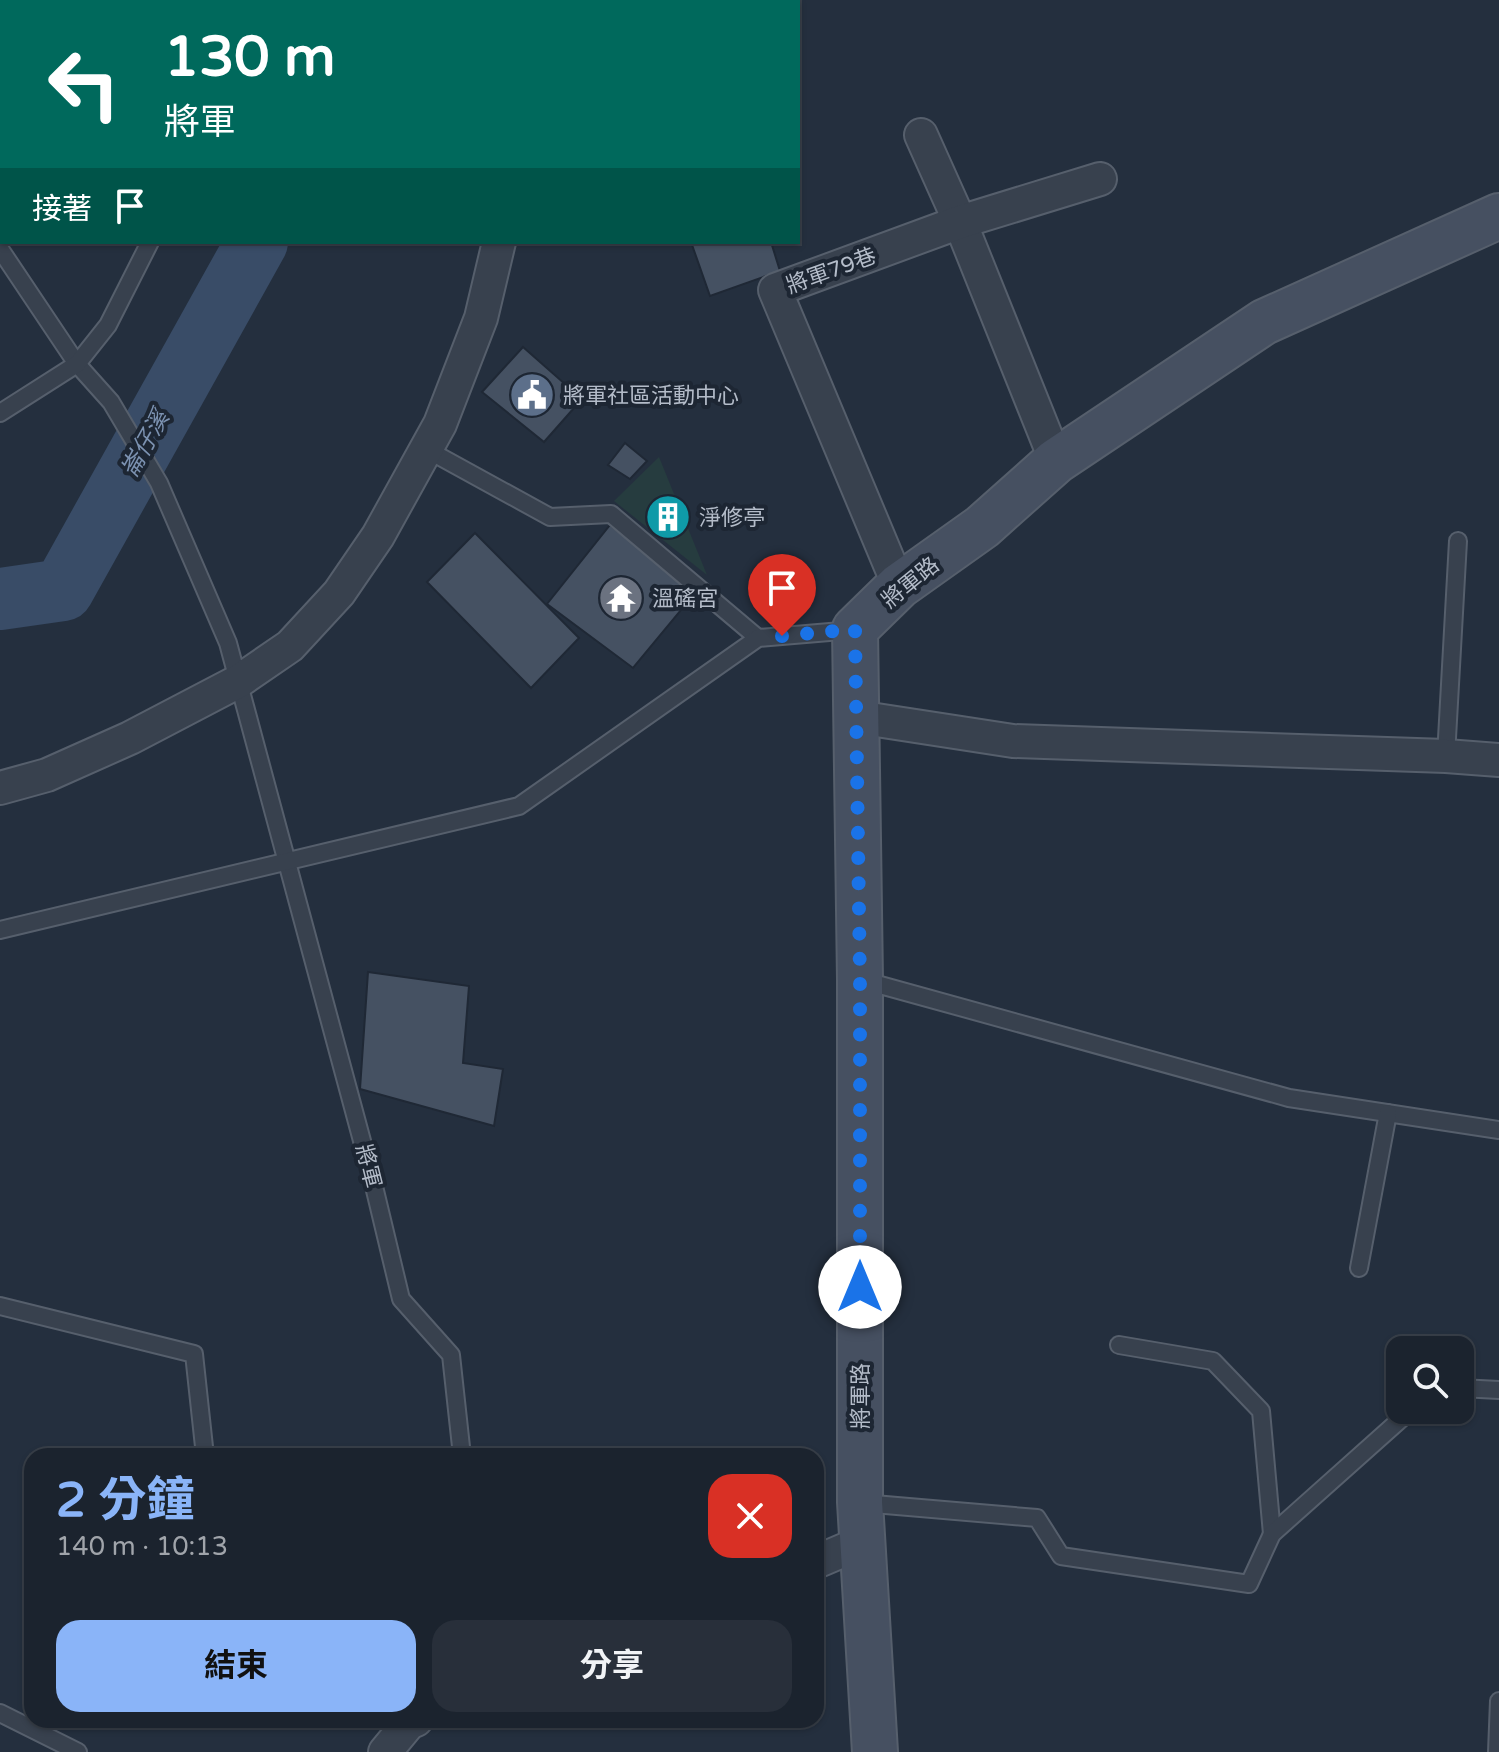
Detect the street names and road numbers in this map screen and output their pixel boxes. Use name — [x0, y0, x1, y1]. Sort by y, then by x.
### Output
street label: 將軍79巷 — [783, 243, 880, 299]
street label: 將軍路 — [877, 552, 944, 614]
street label: 將軍 — [350, 1142, 386, 1191]
street label: 將軍路 — [848, 1363, 874, 1429]

